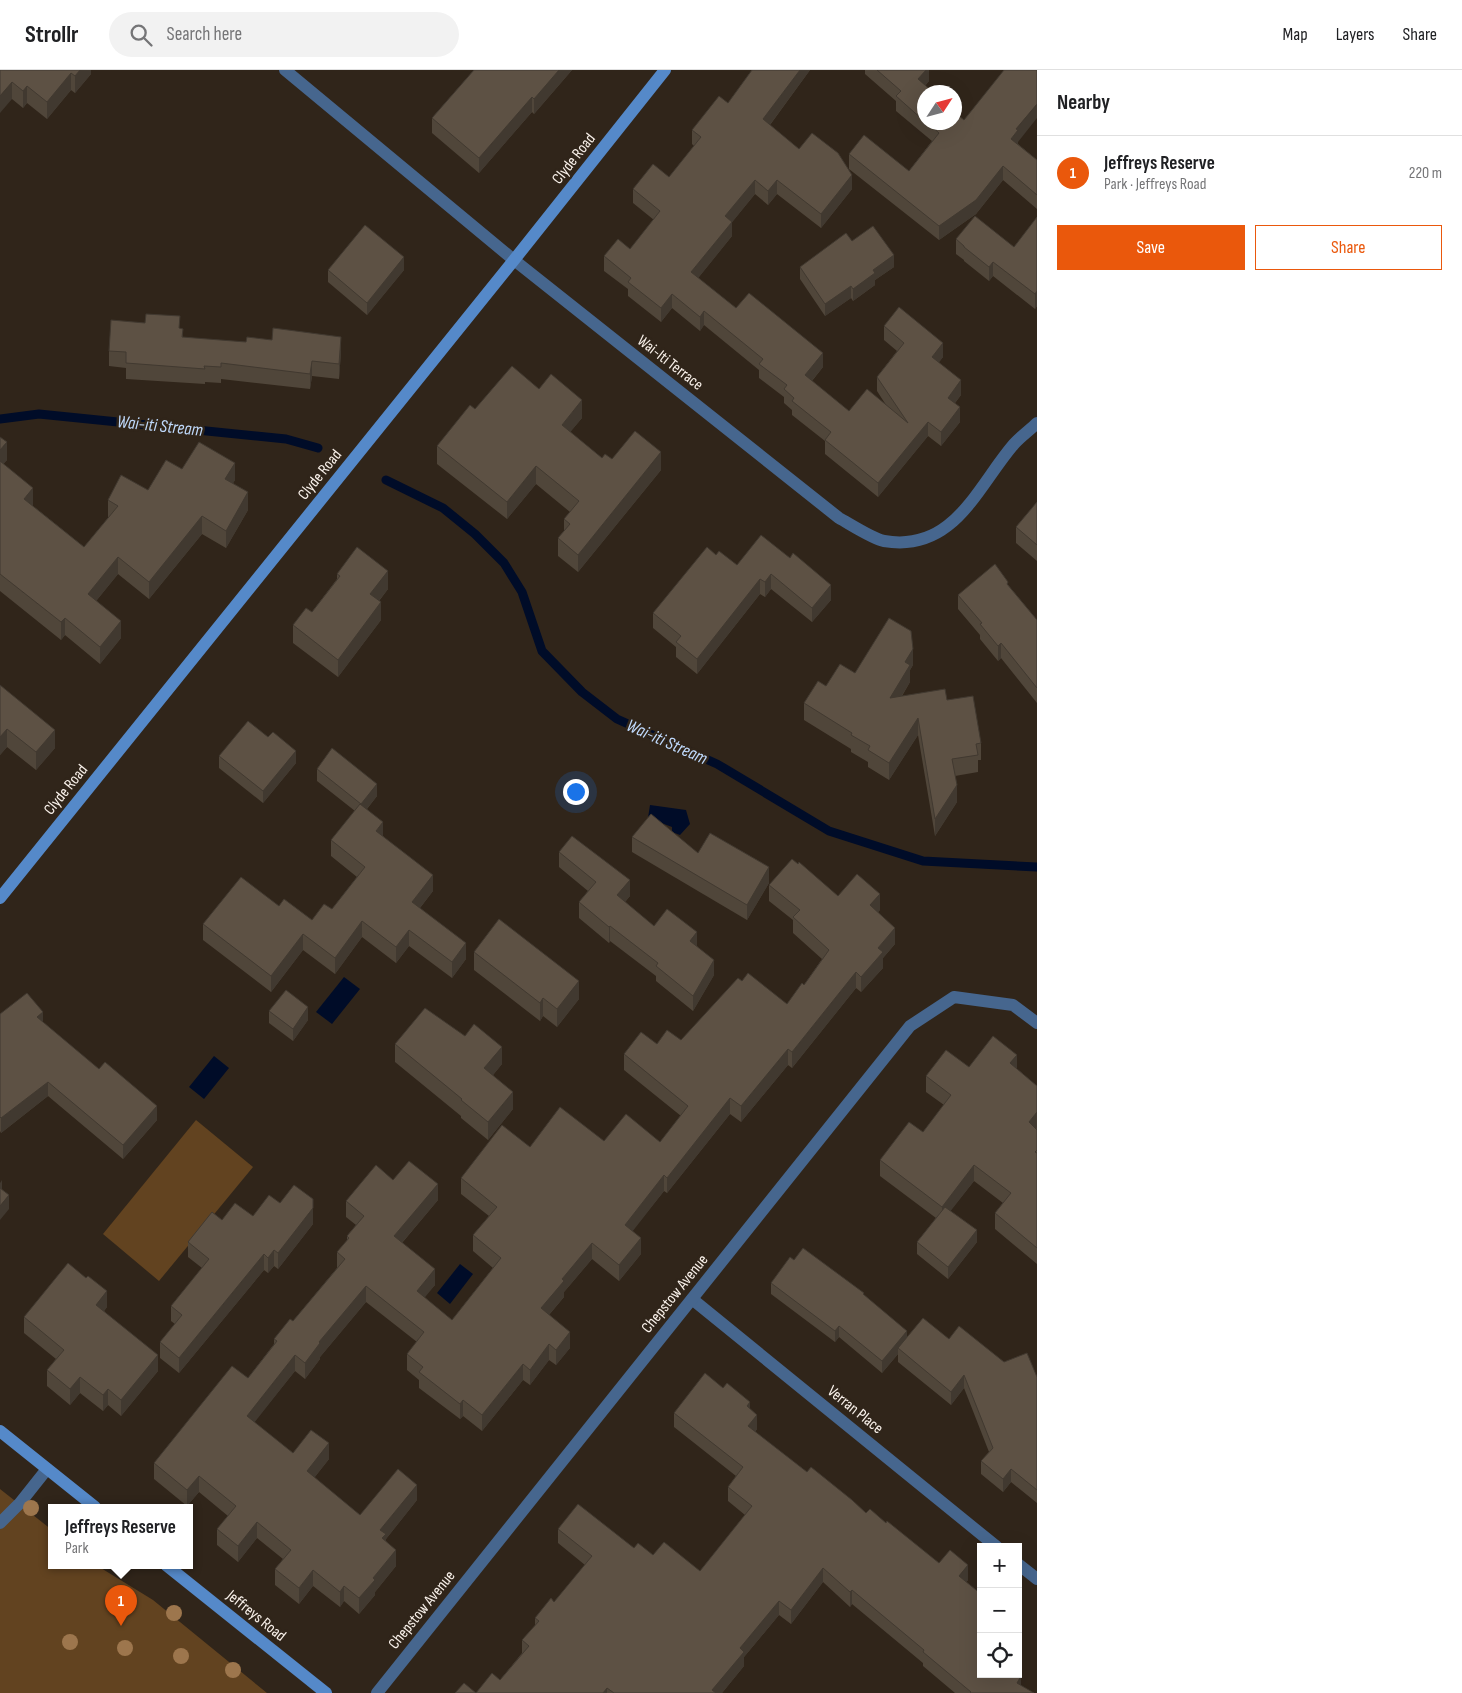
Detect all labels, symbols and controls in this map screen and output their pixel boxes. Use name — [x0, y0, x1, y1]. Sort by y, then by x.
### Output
search box — [109, 12, 459, 57]
text: Strollr — [25, 20, 79, 49]
icon: search — [127, 21, 155, 49]
text: Search here — [167, 23, 242, 46]
text: Map — [1283, 24, 1308, 45]
text: Layers — [1336, 24, 1375, 45]
text: Share — [1403, 24, 1437, 45]
north arrow — [917, 85, 962, 130]
text: Nearby — [1057, 90, 1110, 115]
street label: Clyde Road — [548, 130, 600, 188]
text: Jeffreys Reserve — [1104, 152, 1215, 175]
text: 1 — [1070, 164, 1076, 183]
text: 220 m — [1409, 164, 1442, 183]
text: Park · Jeffreys Road — [1104, 175, 1206, 194]
button: Save — [1057, 225, 1245, 270]
button: Share — [1255, 225, 1442, 270]
street label: Wai-Iti Terrace — [633, 331, 707, 395]
water label: Wai-iti Stream — [116, 411, 204, 441]
street label: Clyde Road — [294, 446, 346, 504]
water label: Wai-iti Stream — [623, 715, 711, 769]
street label: Clyde Road — [40, 761, 92, 819]
your location — [563, 779, 589, 805]
street label: Chepstow Avenue — [638, 1251, 712, 1337]
street label: Verran Place — [823, 1382, 887, 1438]
popup — [48, 1504, 193, 1569]
text: Jeffreys Reserve — [65, 1516, 176, 1539]
text: Park — [65, 1539, 89, 1558]
map controls — [977, 1543, 1022, 1678]
button: + — [977, 1543, 1022, 1588]
street label: Chepstow Avenue — [385, 1567, 459, 1653]
pin: 1 — [105, 1585, 137, 1626]
street label: Jeffreys Road — [222, 1586, 289, 1646]
button: − — [977, 1588, 1022, 1633]
button: locate — [977, 1633, 1022, 1678]

